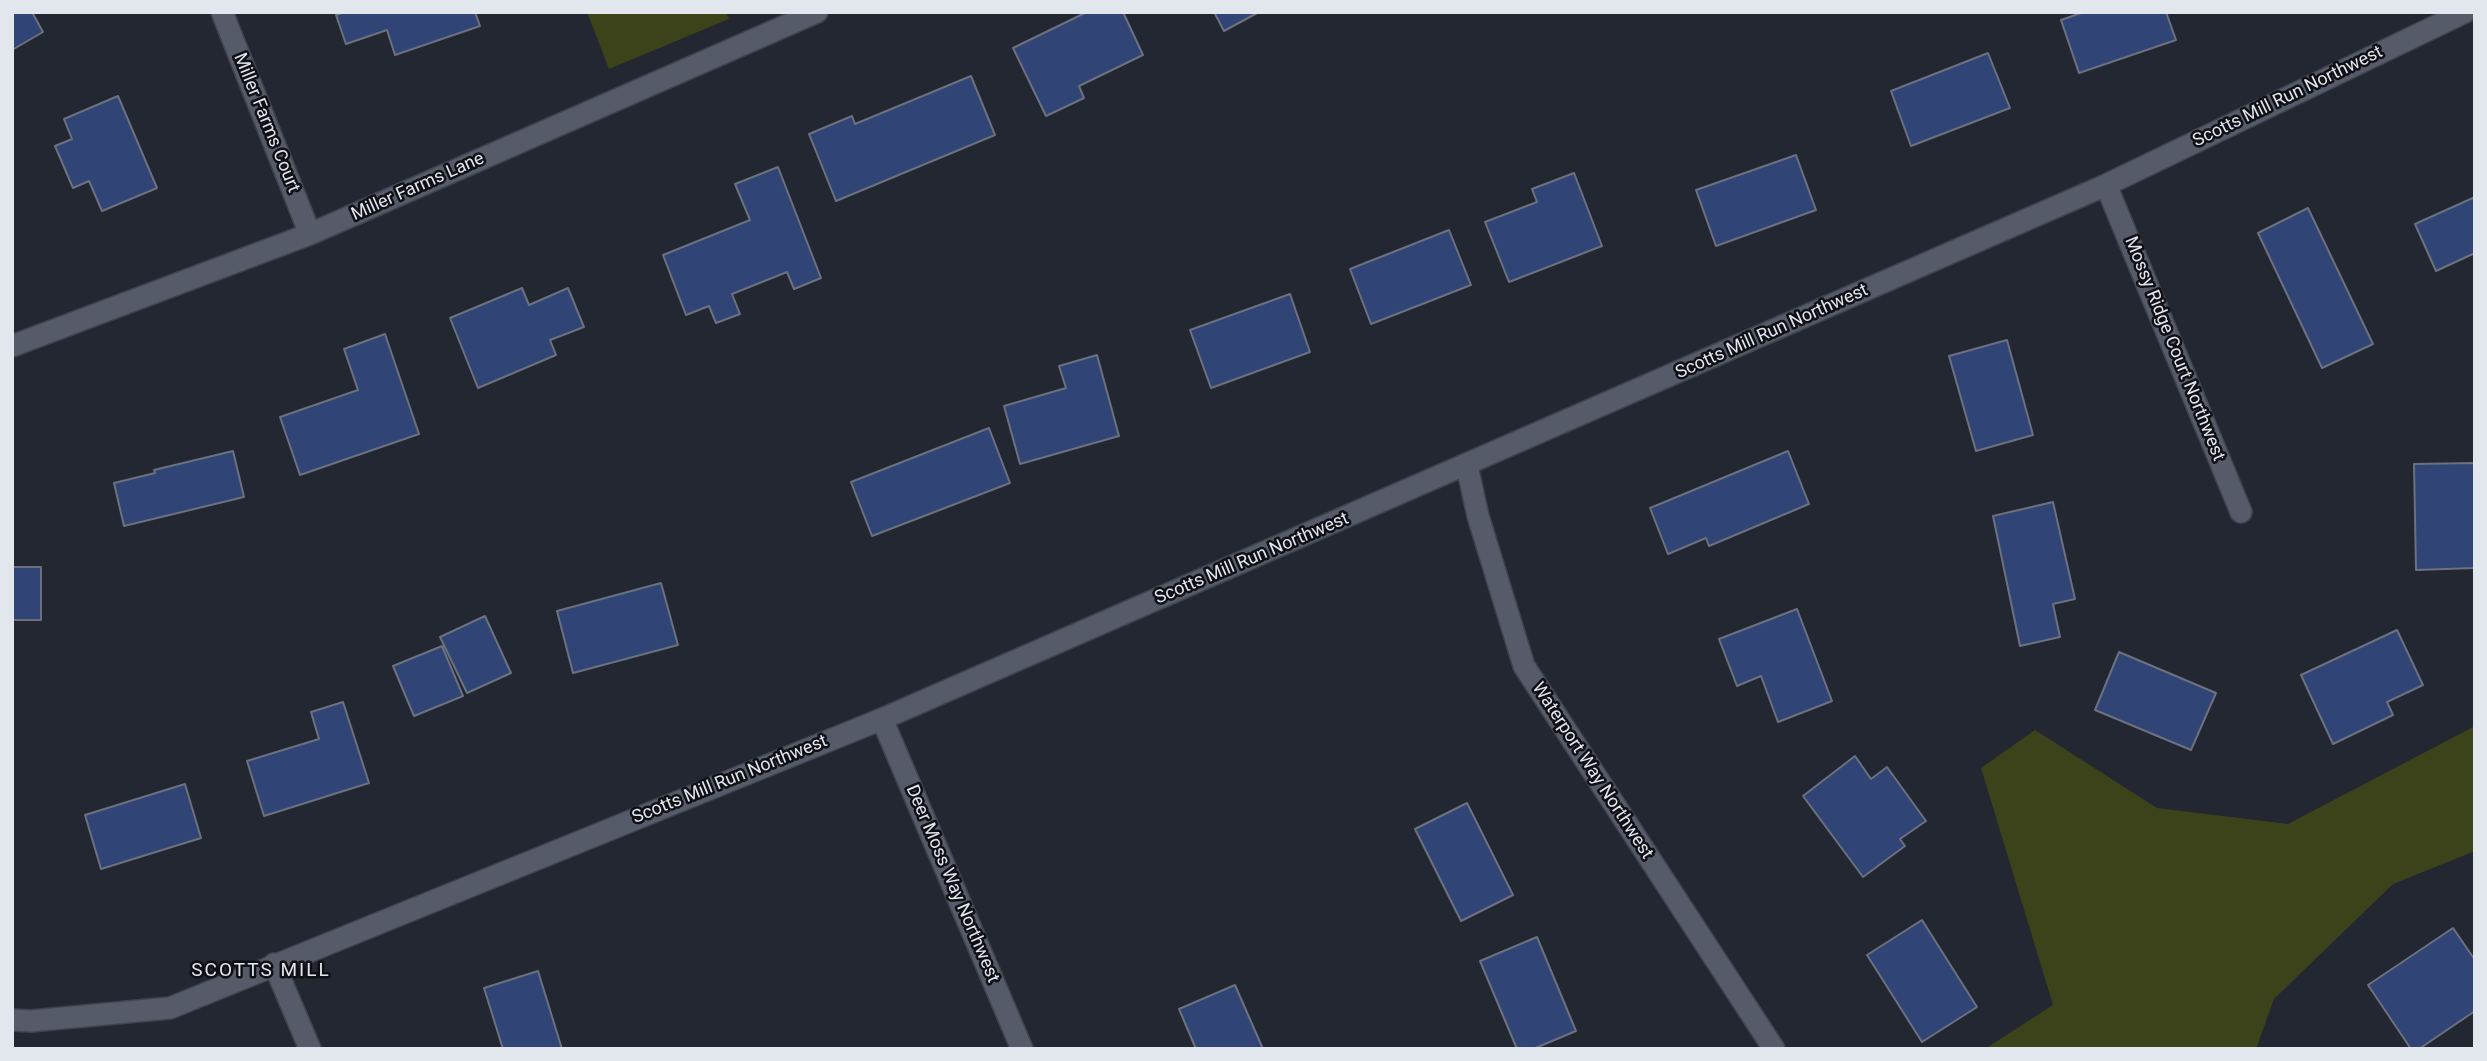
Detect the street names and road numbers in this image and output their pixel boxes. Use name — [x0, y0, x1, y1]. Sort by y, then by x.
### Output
street label: Scotts Mill Run Northwest — [2190, 42, 2386, 152]
street label: Miller Farms Court — [228, 50, 304, 196]
street label: Miller Farms Lane — [348, 148, 488, 226]
street label: Mossy Ridge Court Northwest — [2119, 234, 2229, 464]
street label: Scotts Mill Run Northwest — [1672, 280, 1872, 384]
street label: Scotts Mill Run Northwest — [1152, 508, 1352, 610]
street label: Waterport Way Northwest — [1527, 679, 1657, 863]
street label: Scotts Mill Run Northwest — [629, 731, 831, 829]
street label: Deer Moss Way Northwest — [901, 782, 1003, 986]

